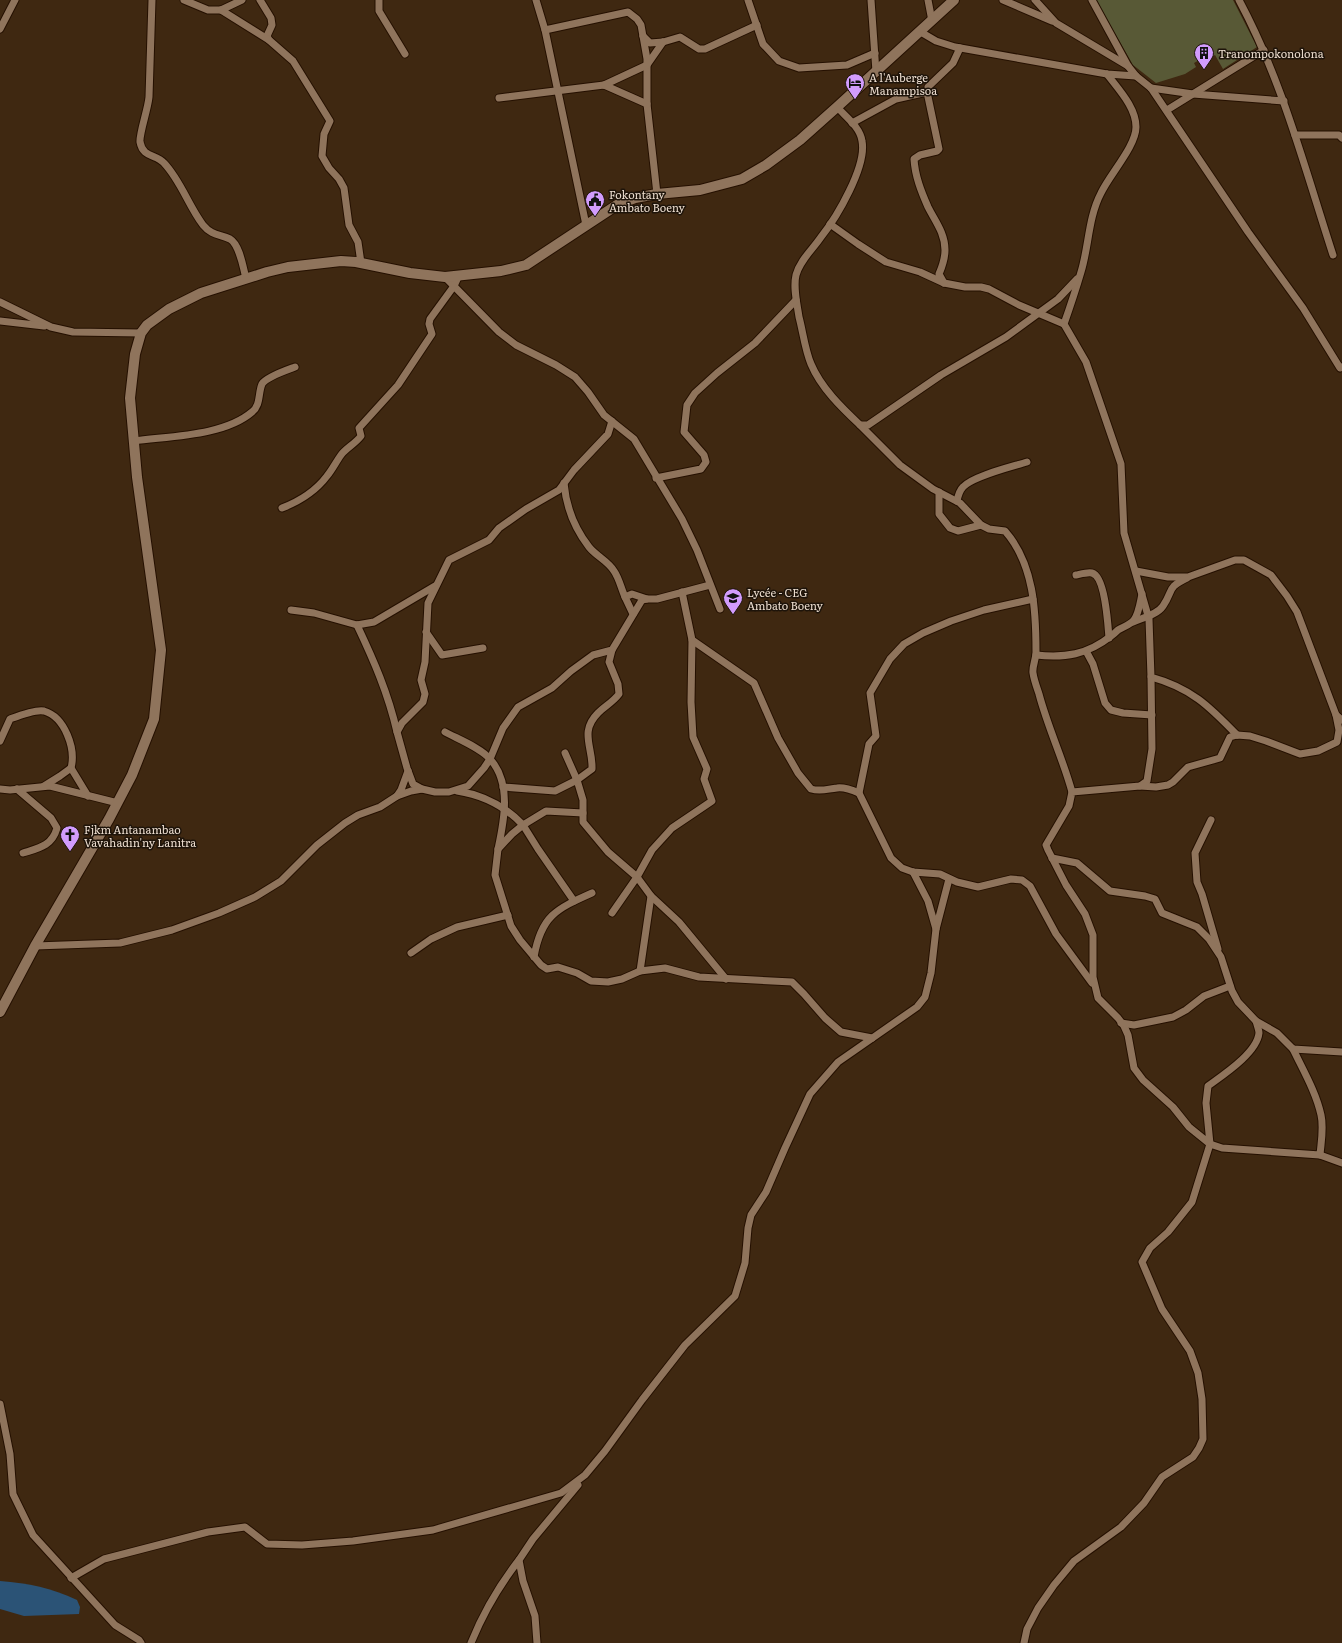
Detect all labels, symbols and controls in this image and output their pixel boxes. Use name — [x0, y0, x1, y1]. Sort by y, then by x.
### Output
building icon: Tranompokonolona — [1193, 42, 1215, 70]
place label: Tranompokonolona — [1218, 45, 1324, 61]
place label: A l'Auberge Manampisoa — [869, 69, 937, 98]
hotel icon: A l'Auberge Manampisoa — [844, 72, 866, 100]
place label: Fokontany Ambato Boeny — [609, 186, 685, 215]
public building icon: Fokontany Ambato Boeny — [584, 189, 606, 217]
place label: Lycée - CEG Ambato Boeny — [747, 584, 823, 613]
school or university icon: Lycée - CEG Ambato Boeny — [722, 587, 744, 615]
place label: Fjkm Antanambao Vavahadin'ny Lanitra — [84, 821, 196, 850]
church icon: Fjkm Antanambao Vavahadin'ny Lanitra — [59, 824, 81, 852]

